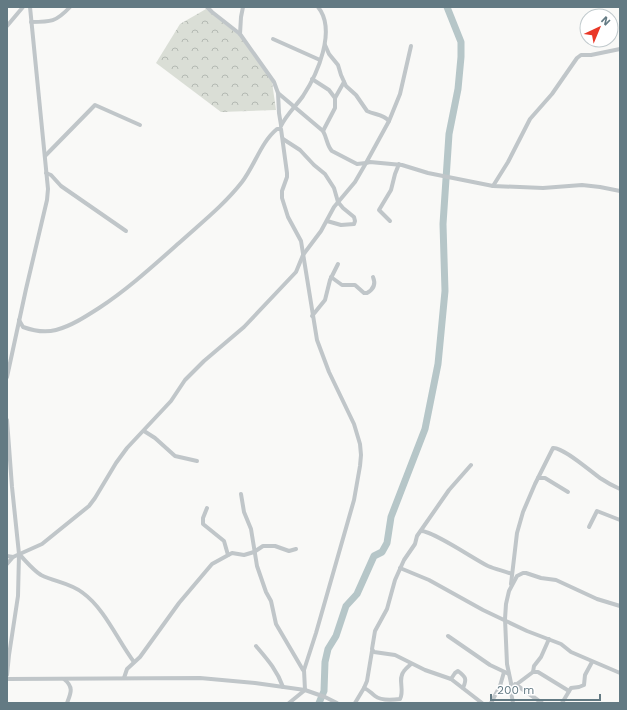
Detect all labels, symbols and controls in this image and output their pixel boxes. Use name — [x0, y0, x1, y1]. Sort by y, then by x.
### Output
north arrow — [579, 8, 619, 48]
text: N — [598, 14, 613, 29]
scale bar — [491, 676, 600, 702]
text: 200 m — [497, 683, 534, 697]

